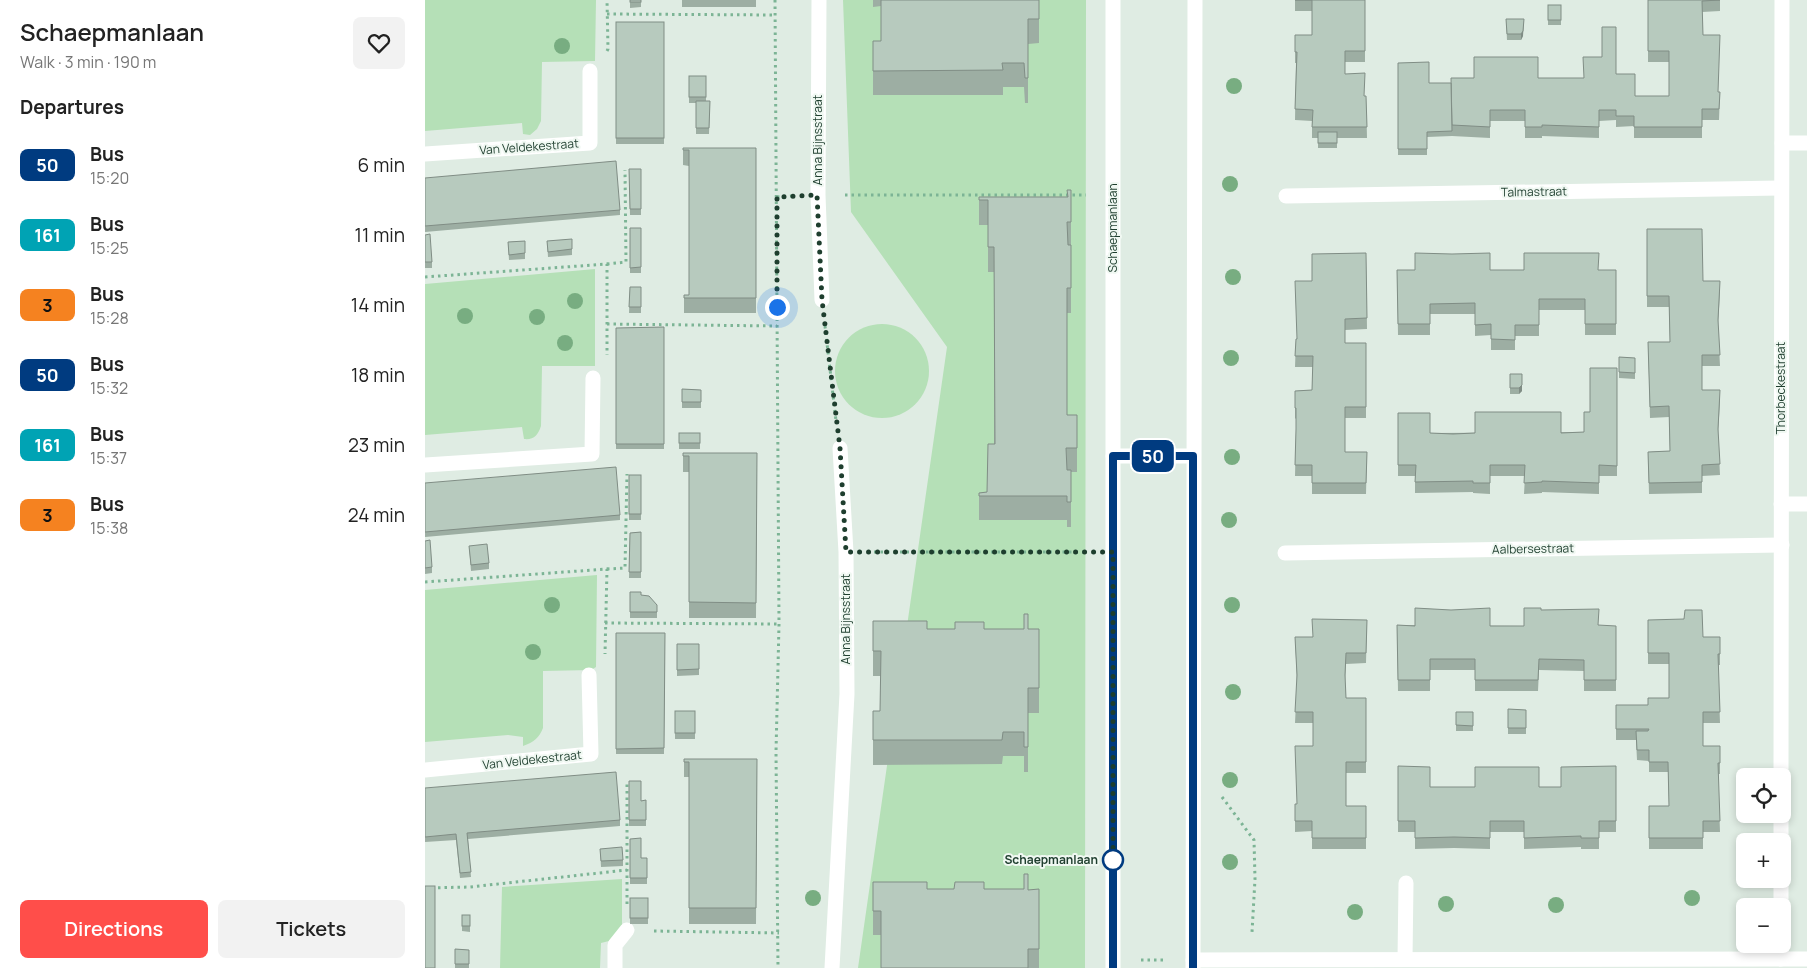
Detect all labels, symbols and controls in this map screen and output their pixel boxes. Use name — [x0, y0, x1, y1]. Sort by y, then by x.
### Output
text: Schaepmanlaan — [20, 15, 204, 48]
button: heart — [353, 17, 405, 69]
text: Walk · 3 min · 190 m — [20, 51, 156, 73]
text: Departures — [20, 94, 124, 120]
street label: Anna Bijnsstraat — [809, 94, 826, 185]
street label: Van Veldekestraat — [479, 135, 579, 158]
text: Bus — [90, 141, 124, 167]
text: 6 min — [358, 152, 405, 178]
text: 50 — [36, 153, 59, 177]
text: 15:20 — [90, 167, 129, 189]
street label: Talmastraat — [1501, 182, 1567, 201]
street label: Schaepmanlaan — [1104, 183, 1121, 273]
text: Bus — [90, 211, 124, 237]
text: 11 min — [355, 222, 405, 248]
text: 161 — [34, 223, 61, 247]
text: 15:25 — [90, 237, 129, 259]
text: Bus — [90, 281, 124, 307]
text: 14 min — [351, 292, 405, 318]
text: 3 — [42, 293, 53, 317]
your location — [765, 295, 790, 320]
text: 15:28 — [90, 307, 129, 329]
street label: Thorbeckestraat — [1772, 341, 1789, 434]
text: Bus — [90, 351, 124, 377]
text: 18 min — [351, 362, 405, 388]
text: 50 — [36, 363, 59, 387]
text: 15:32 — [90, 377, 128, 399]
text: Bus — [90, 421, 124, 447]
text: 23 min — [348, 432, 405, 458]
text: 161 — [34, 433, 61, 457]
line badge: 50 — [1131, 440, 1175, 472]
text: 50 — [1142, 444, 1164, 468]
text: 15:37 — [90, 447, 127, 469]
text: Bus — [90, 491, 124, 517]
text: 24 min — [348, 502, 405, 528]
text: 3 — [42, 503, 53, 527]
text: 15:38 — [90, 517, 128, 539]
street label: Aalbersestraat — [1492, 539, 1574, 558]
street label: Anna Bijnsstraat — [837, 573, 854, 664]
street label: Van Veldekestraat — [482, 746, 583, 773]
map controls — [1736, 768, 1791, 953]
button: locate — [1736, 768, 1791, 823]
button: + — [1736, 833, 1791, 888]
marker: Schaepmanlaan — [1102, 849, 1124, 871]
place label: Schaepmanlaan — [1004, 851, 1098, 868]
button: − — [1736, 898, 1791, 953]
button: Directions — [20, 900, 208, 958]
button: Tickets — [218, 900, 405, 958]

